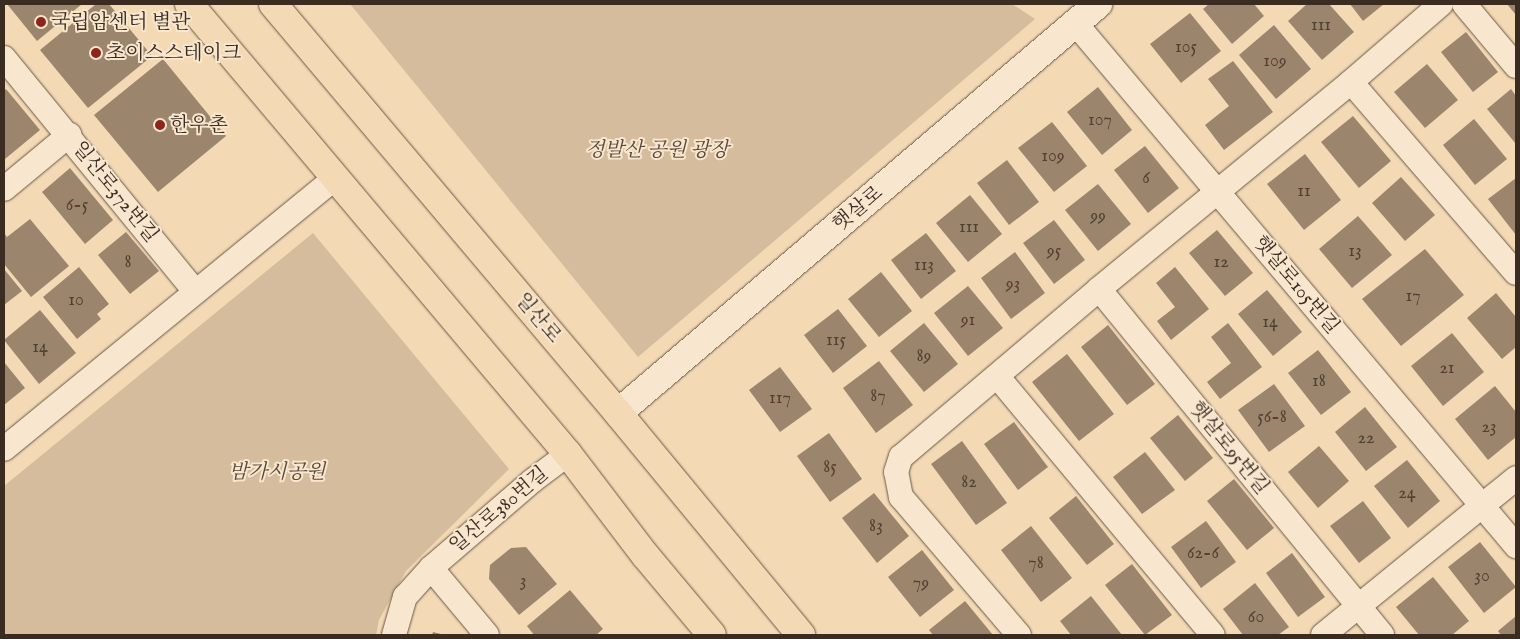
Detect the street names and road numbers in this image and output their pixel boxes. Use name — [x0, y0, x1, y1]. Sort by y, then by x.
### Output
street label: 일산로372번길 — [67, 137, 163, 247]
street label: 햇살로 — [828, 181, 888, 237]
street label: 햇살로105번길 — [1248, 231, 1344, 339]
street label: 일산로 — [510, 288, 566, 348]
street label: 햇살로95번길 — [1184, 397, 1274, 499]
street label: 일산로380번길 — [445, 462, 553, 558]

